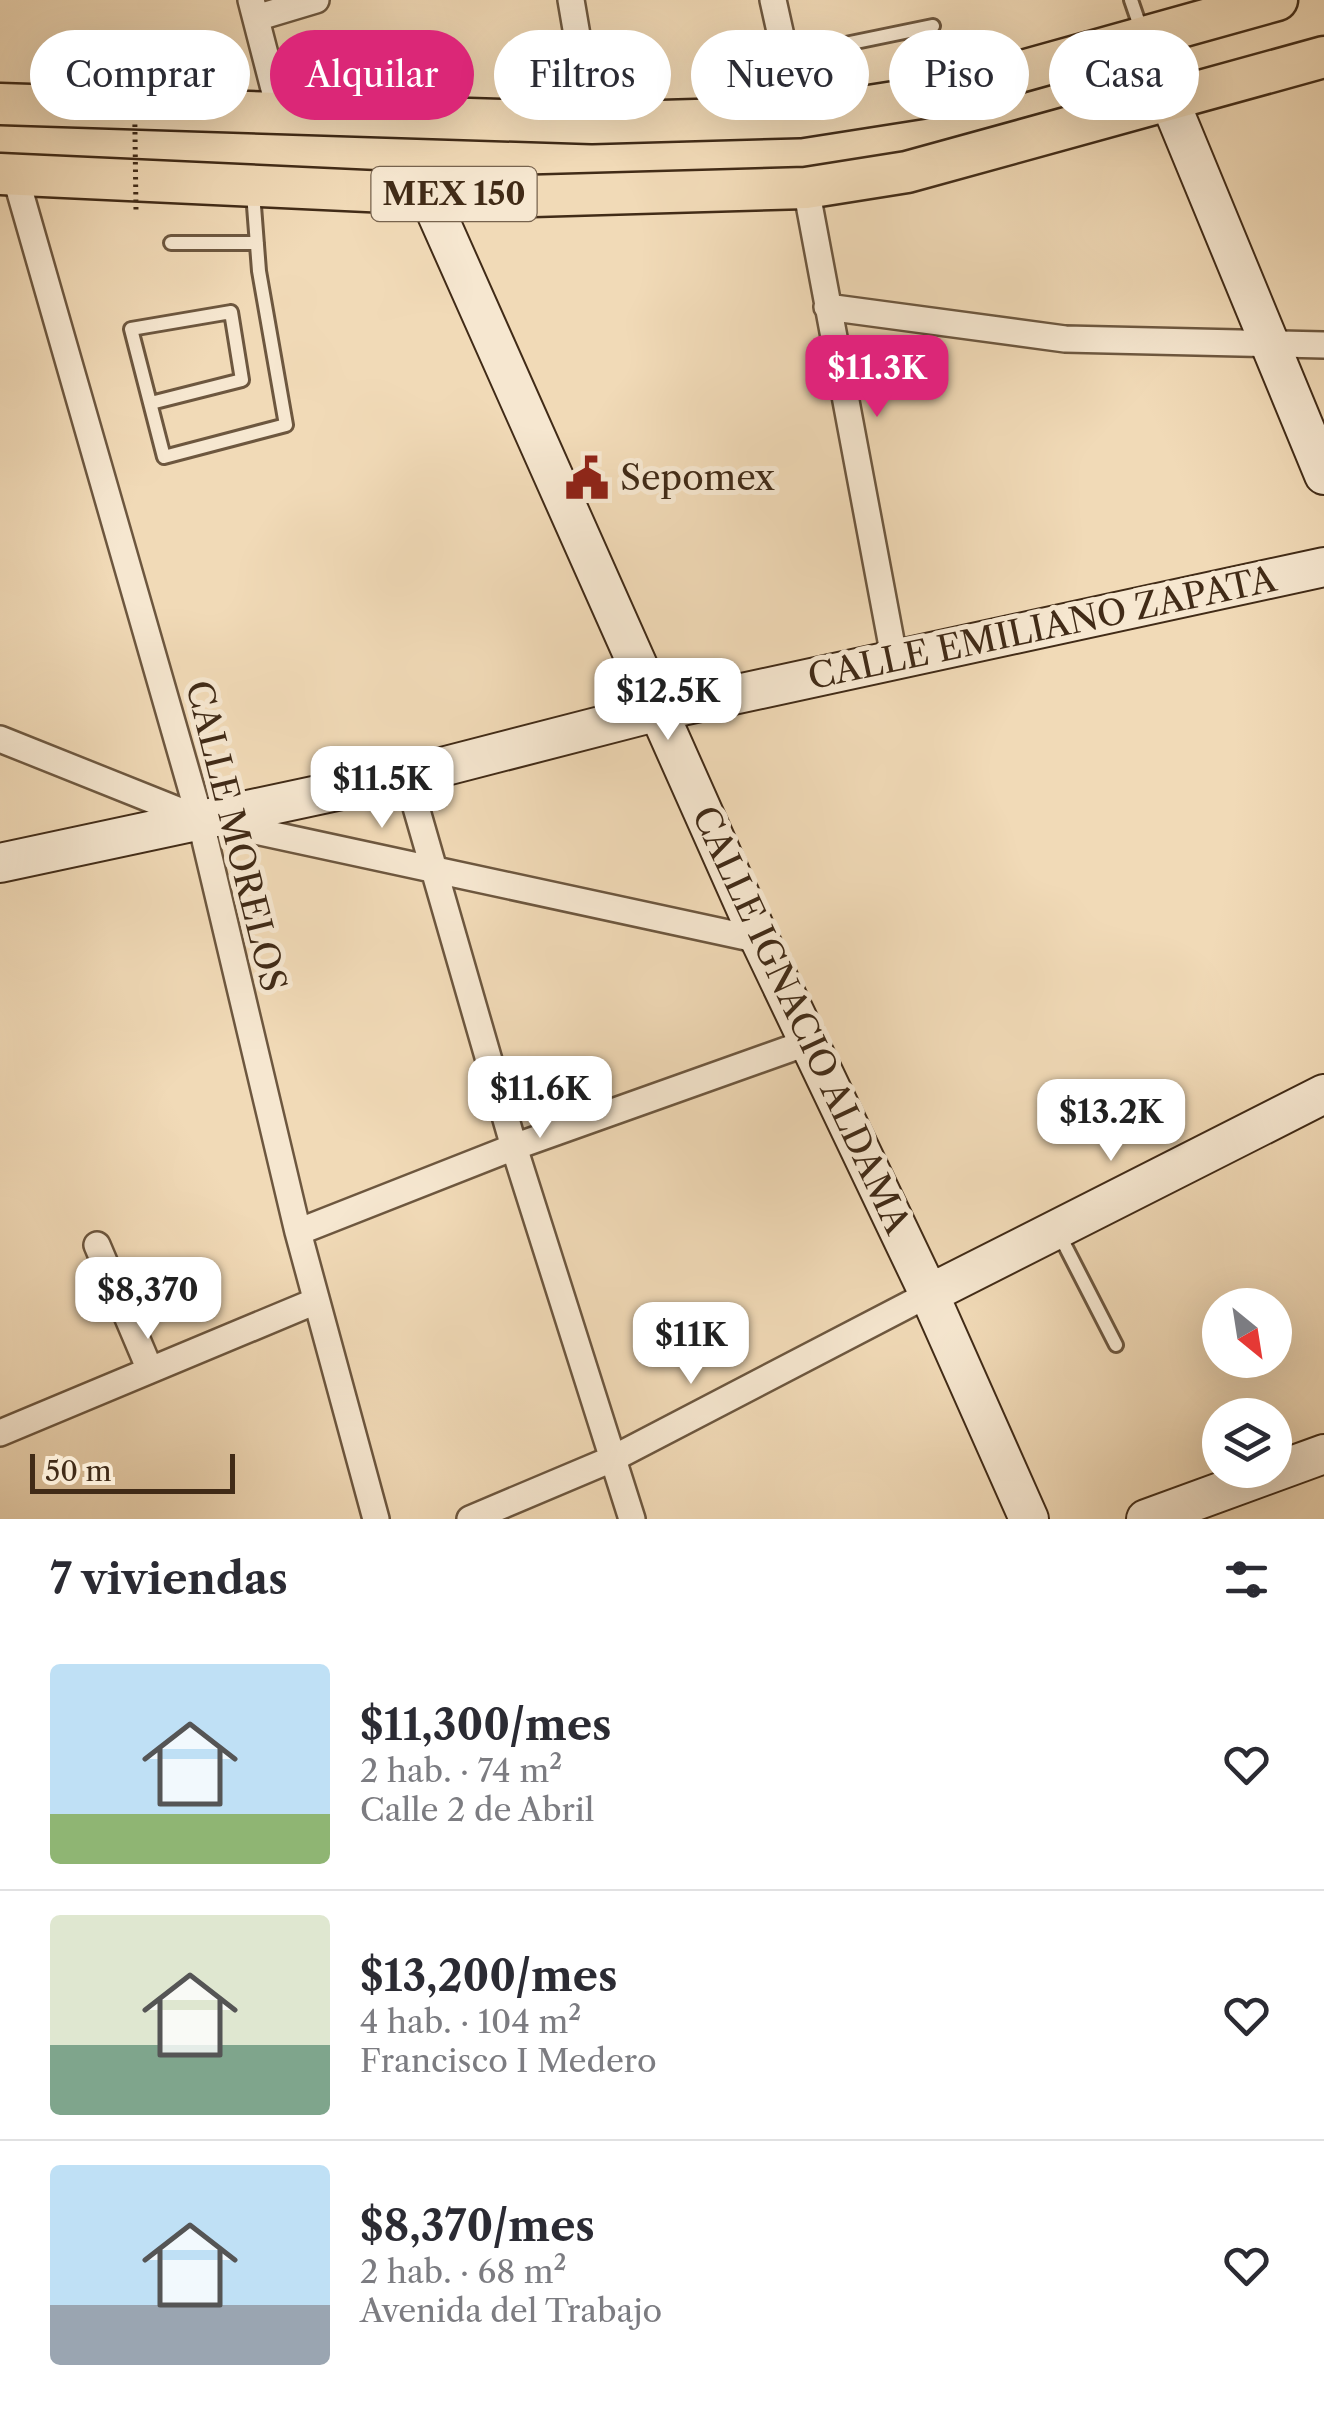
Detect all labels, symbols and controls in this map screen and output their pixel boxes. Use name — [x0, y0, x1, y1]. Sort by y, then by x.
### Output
chip: Comprar — [30, 30, 250, 120]
chip: Alquilar — [270, 30, 474, 120]
chip: Filtros — [494, 30, 671, 120]
chip: Nuevo — [691, 30, 869, 120]
chip: Piso — [889, 30, 1029, 120]
chip: Casa — [1049, 30, 1199, 120]
road number: MEX 150 — [372, 167, 536, 221]
pin: $11.3K — [796, 335, 958, 420]
text: $11.3K — [827, 348, 927, 387]
public building icon: Sepomex — [563, 454, 611, 502]
place label: Sepomex — [620, 456, 775, 499]
street label: CALLE EMILIANO ZAPATA — [804, 557, 1281, 698]
pin: $12.5K — [587, 658, 749, 743]
text: $12.5K — [616, 671, 720, 710]
street label: CALLE MORELOS — [177, 676, 296, 996]
pin: $11.5K — [301, 746, 463, 831]
text: $11.5K — [333, 759, 431, 798]
street label: CALLE IGNACIO ALDAMA — [683, 799, 920, 1241]
pin: $11.6K — [459, 1056, 621, 1141]
text: $11.6K — [490, 1069, 590, 1108]
pin: $13.2K — [1030, 1079, 1192, 1164]
text: $13.2K — [1059, 1092, 1163, 1131]
pin: $8,370 — [67, 1257, 229, 1342]
text: $8,370 — [97, 1270, 199, 1309]
north arrow — [1202, 1288, 1292, 1378]
map controls — [1202, 1288, 1292, 1488]
pin: $11K — [632, 1302, 750, 1387]
text: $11K — [655, 1315, 727, 1354]
button: layers — [1202, 1398, 1292, 1488]
scale bar — [30, 1449, 235, 1494]
text: 50 m — [45, 1454, 112, 1488]
icon: filters — [1219, 1552, 1274, 1607]
text: 7 viviendas — [50, 1553, 288, 1605]
text: $11,300/mes — [360, 1699, 612, 1751]
icon: home — [130, 1704, 250, 1824]
icon: heart — [1219, 1737, 1274, 1792]
text: 2 hab. · 74 m² — [360, 1751, 562, 1790]
text: Calle 2 de Abril — [360, 1790, 594, 1829]
text: $13,200/mes — [360, 1950, 617, 2002]
icon: home — [130, 1955, 250, 2075]
icon: heart — [1219, 1988, 1274, 2043]
text: 4 hab. · 104 m² — [360, 2002, 581, 2041]
text: Francisco I Medero — [360, 2041, 657, 2080]
text: $8,370/mes — [360, 2200, 595, 2252]
icon: home — [130, 2205, 250, 2325]
icon: heart — [1219, 2238, 1274, 2293]
text: 2 hab. · 68 m² — [360, 2252, 567, 2291]
text: Avenida del Trabajo — [360, 2291, 662, 2330]

